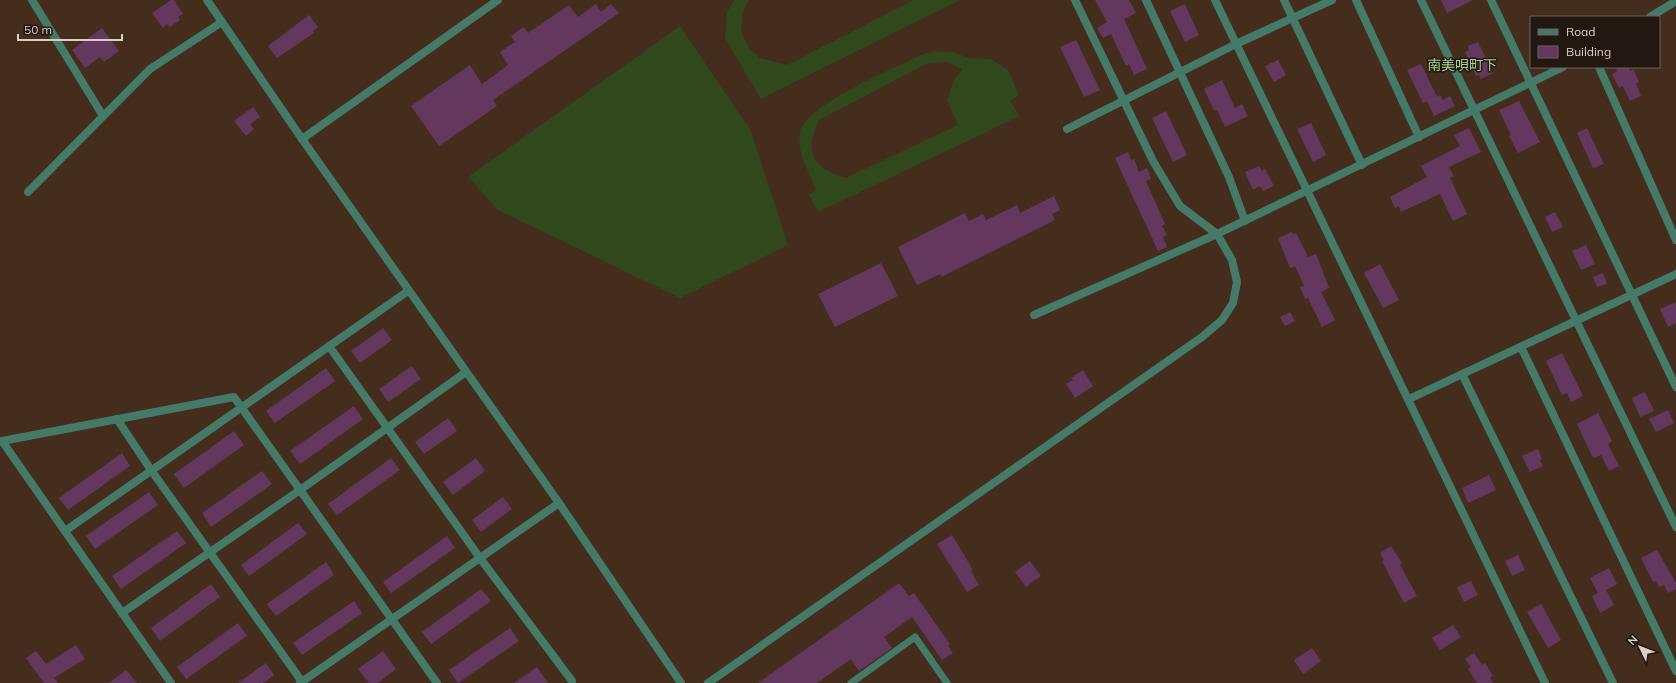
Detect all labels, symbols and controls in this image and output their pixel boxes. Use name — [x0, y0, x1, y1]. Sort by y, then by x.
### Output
scale bar — [18, 16, 122, 42]
legend — [1530, 16, 1660, 68]
text: 50 m — [24, 22, 52, 37]
text: Road — [1566, 24, 1595, 39]
text: Building — [1566, 44, 1611, 59]
district label: 南美唄町下 — [1427, 56, 1497, 74]
north arrow — [1620, 627, 1660, 667]
text: N — [1625, 632, 1641, 648]

